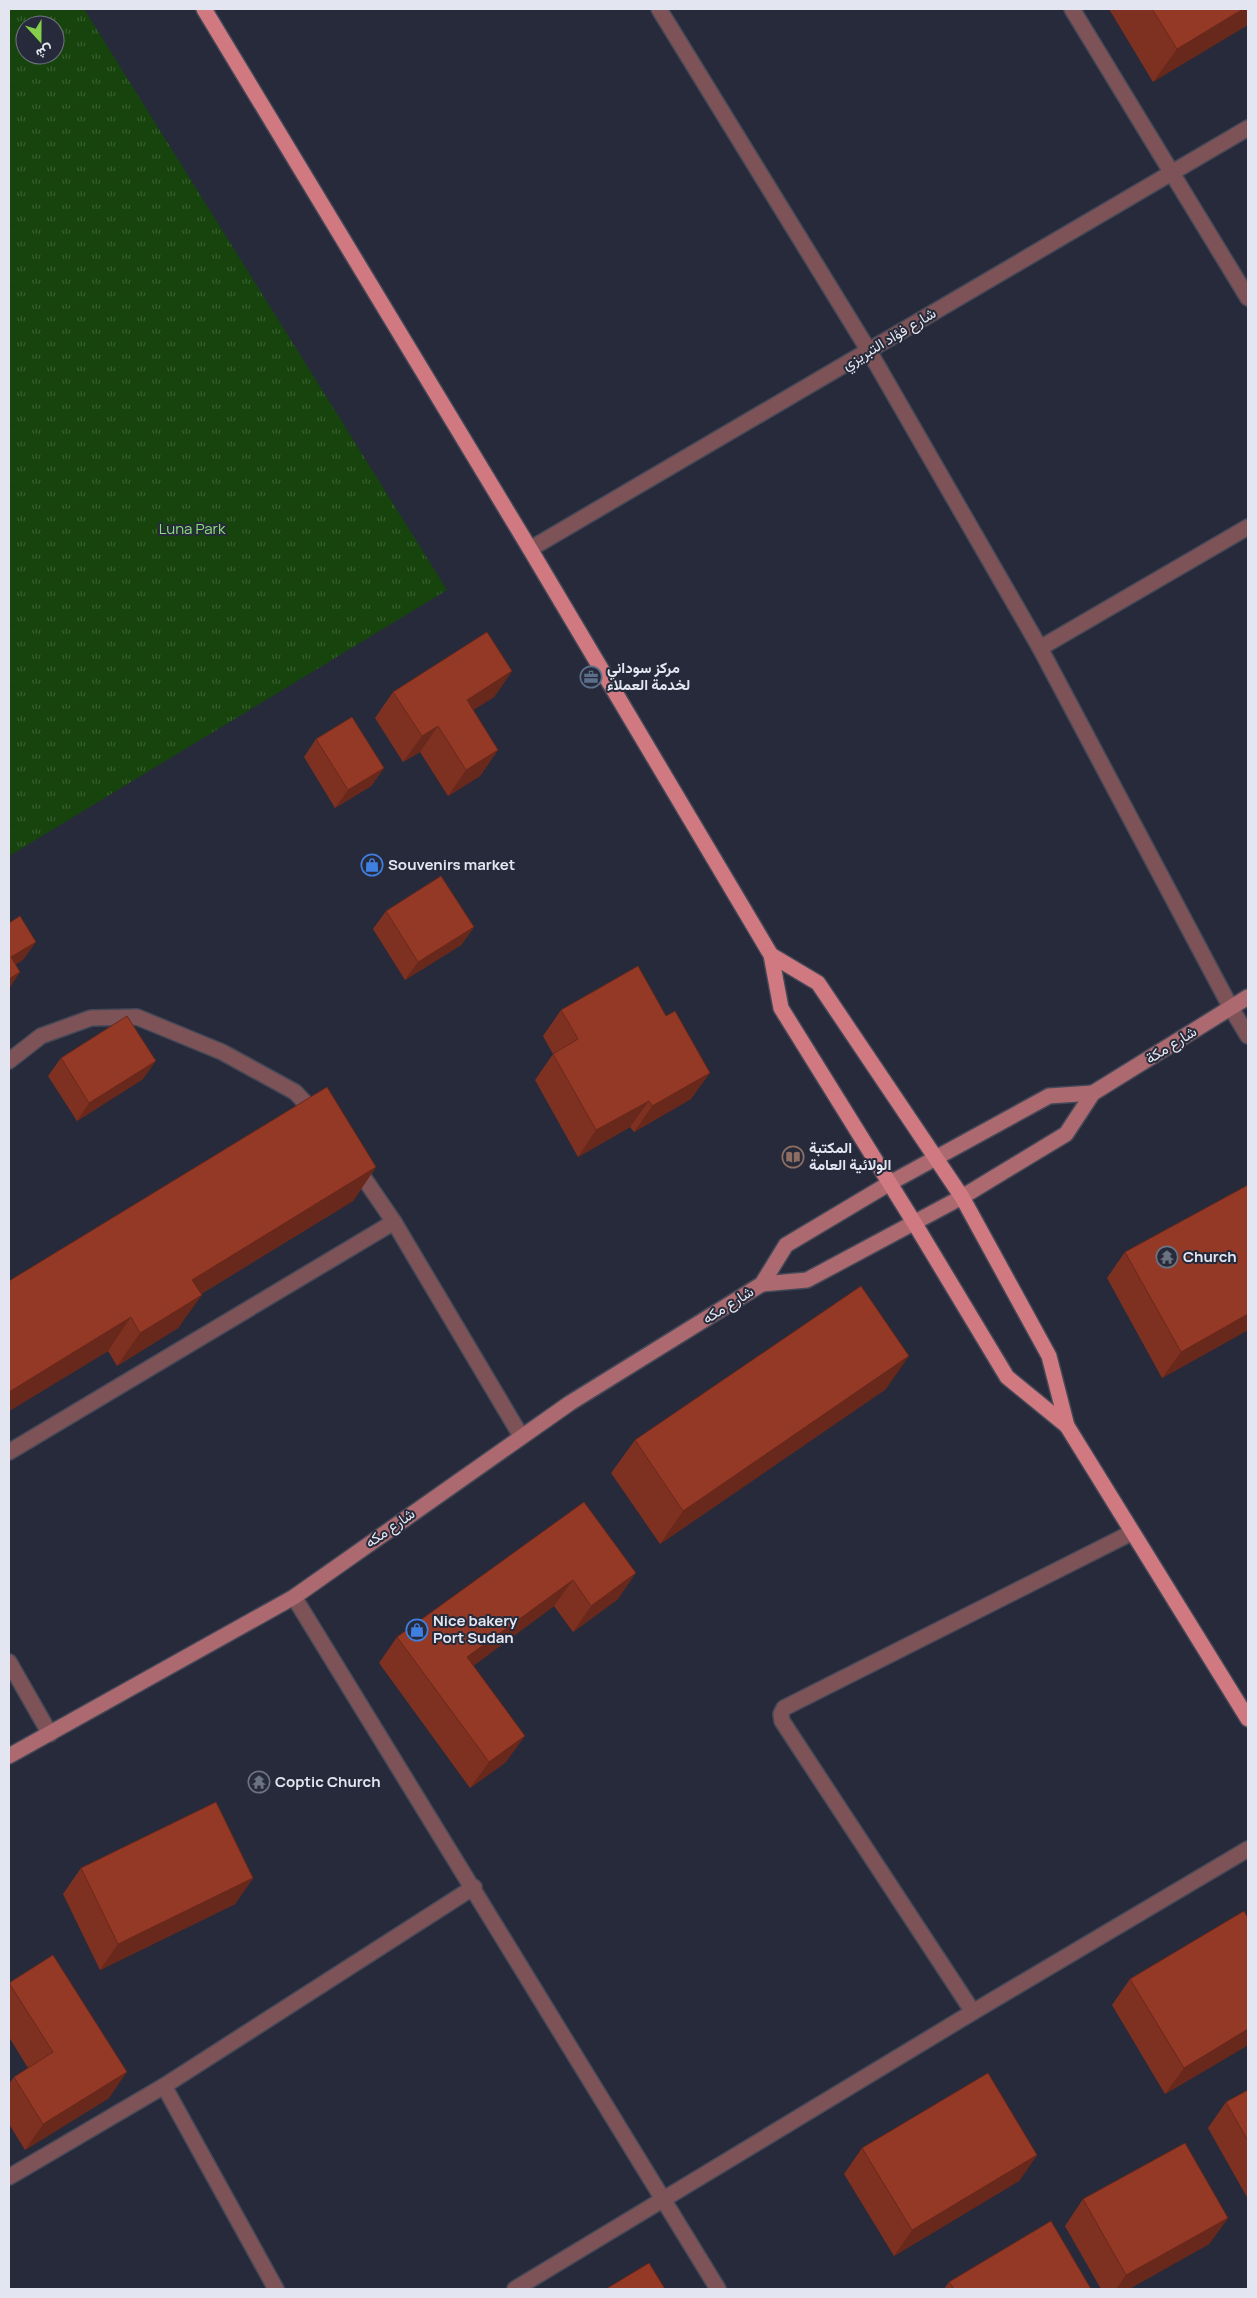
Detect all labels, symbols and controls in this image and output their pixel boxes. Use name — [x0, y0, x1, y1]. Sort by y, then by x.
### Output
north arrow — [15, 15, 65, 65]
text: ش — [33, 41, 56, 65]
street label: شارع فؤاد التبريزي — [838, 302, 941, 377]
park label: Luna Park — [159, 518, 226, 539]
place label: مركز سوداني لخدمة العملاء — [607, 657, 690, 695]
office icon: مركز سوداني لخدمة العملاء — [579, 665, 603, 689]
shop icon: Souvenirs market — [360, 853, 384, 877]
place label: Souvenirs market — [388, 854, 515, 875]
street label: شارع مكة — [1141, 1021, 1201, 1069]
place label: المكتبة الولائية العامة — [809, 1137, 891, 1175]
library icon: المكتبة الولائية العامة — [781, 1145, 805, 1169]
temple icon: Church — [1155, 1245, 1179, 1269]
place label: Church — [1183, 1246, 1237, 1267]
street label: شارع مكه — [698, 1281, 758, 1329]
street label: شارع مكه — [361, 1503, 420, 1553]
place label: Nice bakery Port Sudan — [433, 1610, 518, 1648]
shop icon: Nice bakery Port Sudan — [405, 1618, 429, 1642]
temple icon: Coptic Church — [247, 1770, 271, 1794]
place label: Coptic Church — [275, 1771, 381, 1792]

